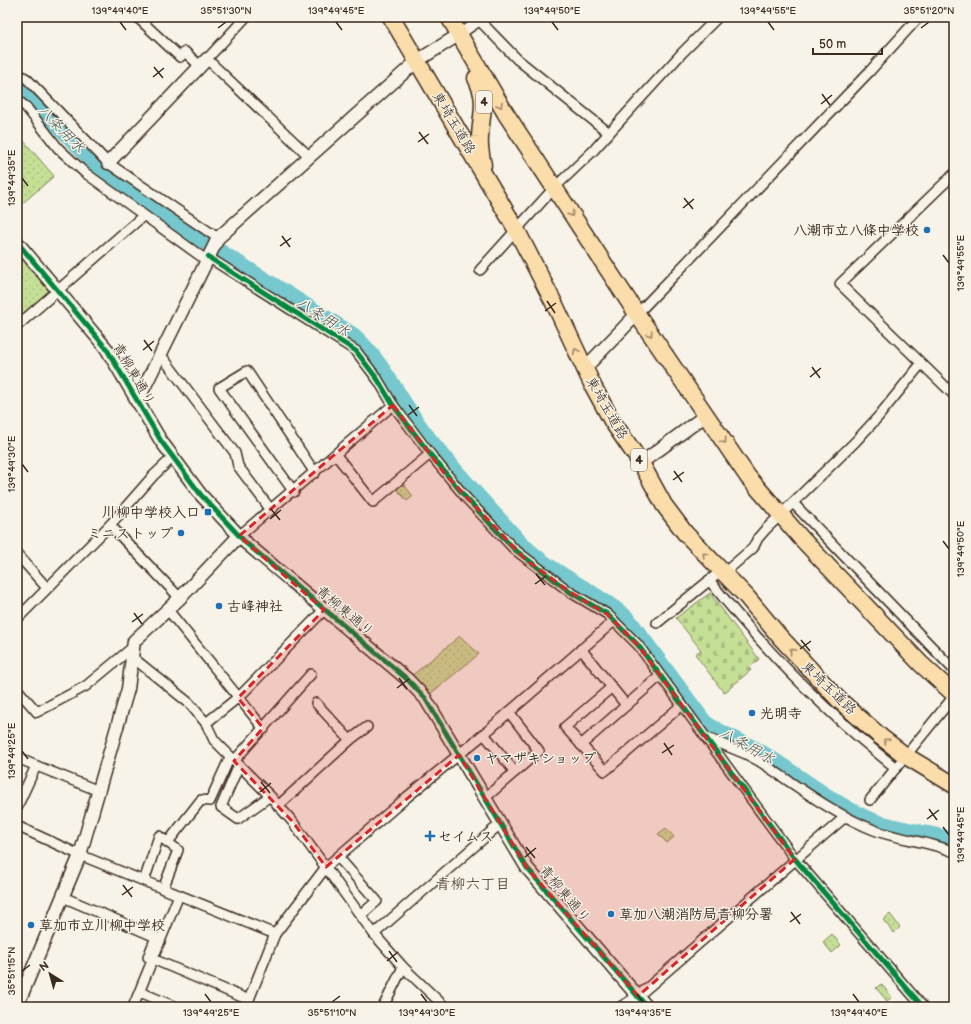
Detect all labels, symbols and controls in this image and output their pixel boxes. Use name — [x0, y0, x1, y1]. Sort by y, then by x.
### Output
text: 139°49'40"E — [92, 5, 149, 17]
text: 35°51'30"N — [200, 5, 252, 17]
text: 139°49'45"E — [308, 5, 365, 17]
text: 139°49'50"E — [524, 5, 581, 17]
text: 139°49'55"E — [740, 5, 797, 17]
text: 35°51'20"N — [903, 5, 955, 17]
scale bar — [813, 30, 882, 56]
text: 50 m — [819, 37, 846, 52]
street label: 東埼玉道路 — [429, 89, 479, 157]
road number: 4 — [476, 91, 492, 113]
water label: 八条用水 — [33, 101, 89, 157]
one-way arrow — [496, 101, 503, 108]
text: 139°49'35"E — [6, 149, 18, 206]
one-way arrow — [566, 210, 574, 217]
place label: 八潮市立八條中学校 — [793, 222, 919, 239]
marker: 八潮市立八條中学校 — [922, 225, 932, 235]
text: 139°49'55"E — [955, 234, 967, 291]
water label: 八条用水 — [293, 293, 353, 341]
one-way arrow — [645, 330, 653, 337]
street label: 青柳東通り — [109, 339, 159, 409]
one-way arrow — [573, 348, 581, 356]
street label: 東埼玉道路 — [582, 373, 632, 443]
text: 139°49'30"E — [6, 435, 18, 492]
one-way arrow — [719, 437, 727, 444]
road number: 4 — [631, 449, 647, 471]
place label: 川柳中学校入口 — [102, 504, 200, 521]
marker: 川柳中学校入口 — [203, 507, 213, 517]
text: 139°49'50"E — [955, 520, 967, 577]
place label: ミニストップ — [88, 525, 173, 542]
marker: ミニストップ — [176, 528, 186, 538]
one-way arrow — [702, 552, 710, 560]
street label: 青柳東通り — [313, 582, 377, 640]
place label: 古峰神社 — [227, 598, 283, 615]
marker: 古峰神社 — [214, 601, 224, 611]
one-way arrow — [789, 648, 797, 656]
street label: 東埼玉道路 — [798, 658, 860, 718]
place label: 光明寺 — [760, 705, 802, 722]
marker: 光明寺 — [747, 708, 757, 718]
text: 139°49'25"E — [6, 722, 18, 779]
water label: 八条用水 — [716, 723, 778, 769]
one-way arrow — [884, 738, 891, 745]
place label: ヤマザキショップ — [485, 750, 596, 767]
marker: ヤマザキショップ — [472, 753, 482, 763]
text: 139°49'45"E — [955, 806, 967, 863]
place label: セイムス — [438, 828, 493, 845]
marker: セイムス — [425, 831, 435, 841]
street label: 青柳東通り — [536, 862, 594, 926]
district label: 青柳六丁目 — [435, 875, 511, 894]
place label: 草加八潮消防局青柳分署 — [619, 906, 773, 923]
marker: 草加八潮消防局青柳分署 — [606, 909, 616, 919]
place label: 草加市立川柳中学校 — [39, 917, 165, 934]
marker: 草加市立川柳中学校 — [26, 920, 36, 930]
text: 35°51'15"N — [6, 946, 18, 996]
north arrow — [30, 954, 70, 994]
text: N — [37, 959, 51, 974]
text: 139°49'25"E — [183, 1007, 240, 1019]
text: 35°51'10"N — [307, 1007, 357, 1019]
text: 139°49'30"E — [399, 1007, 456, 1019]
text: 139°49'35"E — [615, 1007, 672, 1019]
text: 139°49'40"E — [831, 1007, 888, 1019]

